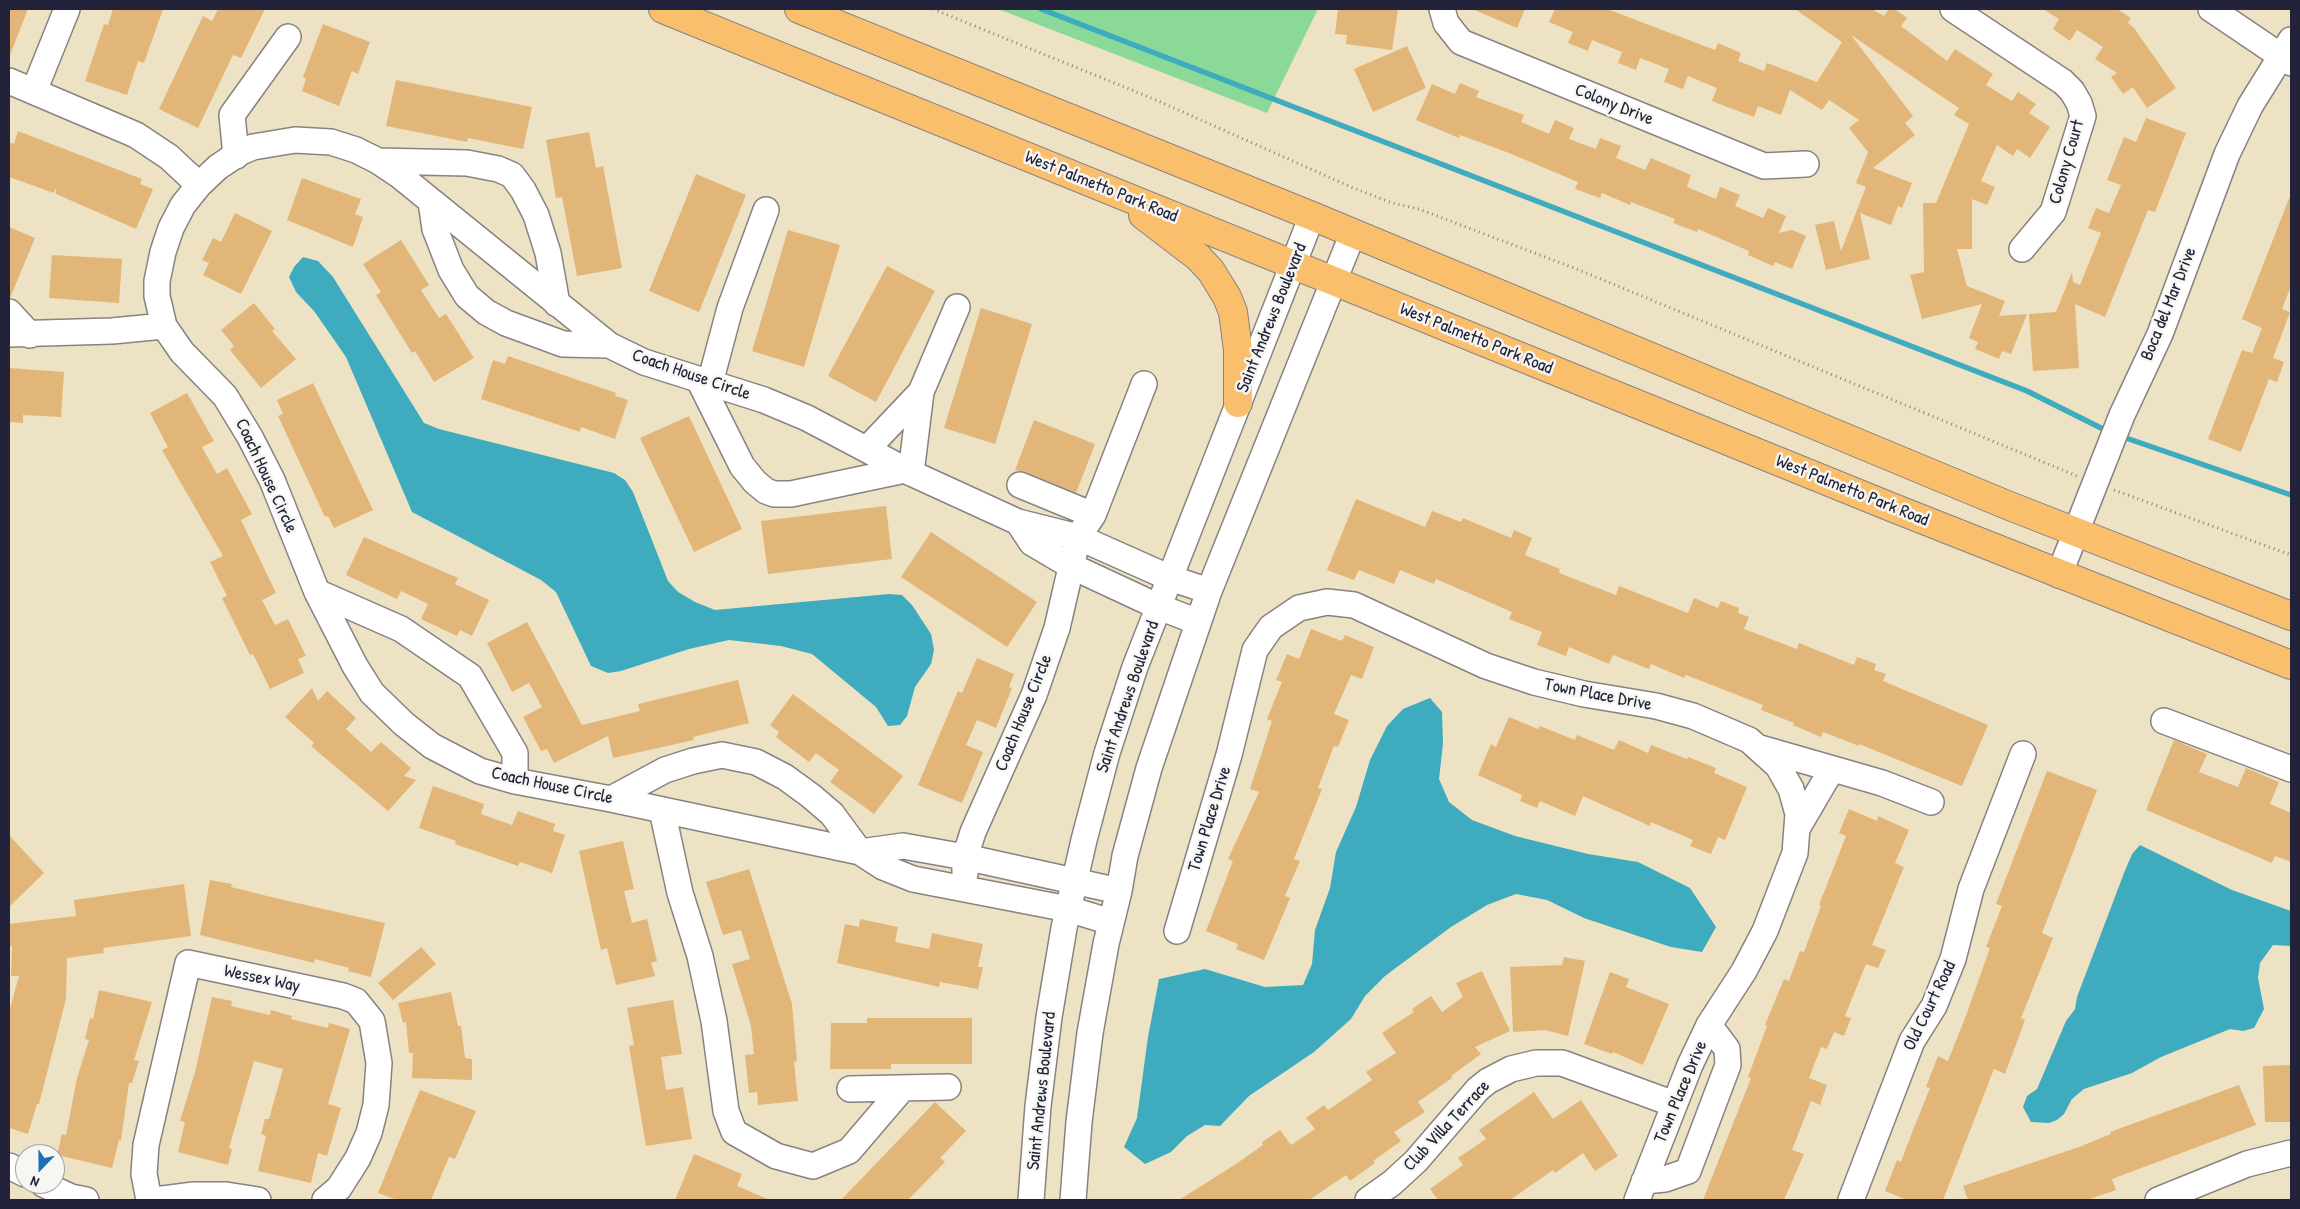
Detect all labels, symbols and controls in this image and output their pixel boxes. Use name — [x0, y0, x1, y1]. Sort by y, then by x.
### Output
street label: Colony Drive — [1572, 79, 1656, 131]
street label: Colony Court — [2045, 117, 2089, 207]
street label: West Palmetto Park Road — [1021, 146, 1181, 228]
street label: Saint Andrews Boulevard — [1232, 240, 1312, 396]
street label: Boca del Mar Drive — [2136, 244, 2202, 364]
street label: West Palmetto Park Road — [1396, 298, 1556, 380]
street label: Coach House Circle — [629, 345, 753, 405]
street label: Coach House Circle — [230, 415, 302, 537]
street label: West Palmetto Park Road — [1772, 450, 1932, 532]
street label: Saint Andrews Boulevard — [1092, 618, 1164, 776]
street label: Coach House Circle — [991, 652, 1057, 774]
street label: Town Place Drive — [1542, 674, 1654, 716]
street label: Coach House Circle — [489, 763, 615, 809]
street label: Town Place Drive — [1184, 764, 1236, 874]
street label: Old Court Road — [1899, 958, 1961, 1054]
street label: Wessex Way — [222, 960, 302, 998]
street label: Saint Andrews Boulevard — [1023, 1011, 1061, 1171]
street label: Town Place Drive — [1650, 1038, 1712, 1146]
street label: Club Villa Terrace — [1399, 1076, 1495, 1176]
north arrow — [15, 1144, 65, 1194]
text: N — [28, 1172, 42, 1193]

